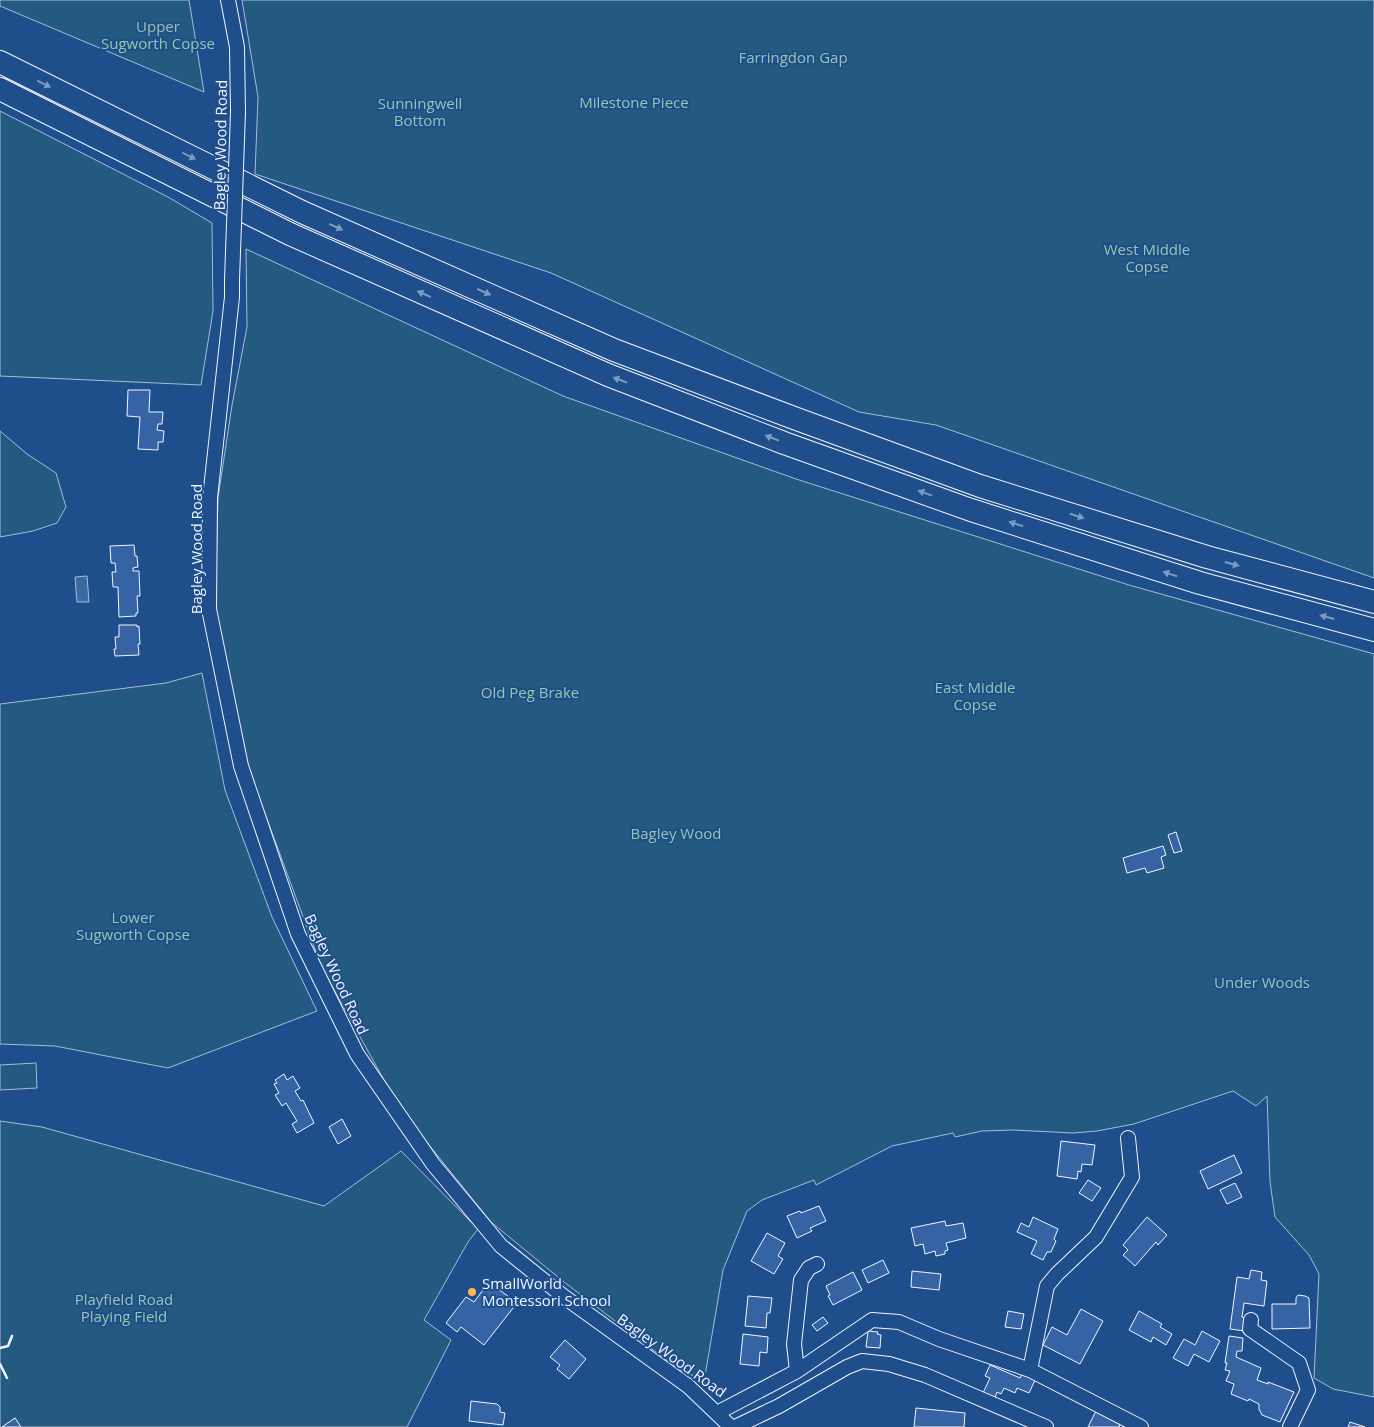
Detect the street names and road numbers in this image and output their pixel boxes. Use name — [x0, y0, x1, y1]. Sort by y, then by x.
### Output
street label: Bagley Wood Road — [209, 80, 231, 210]
street label: Bagley Wood Road — [186, 484, 206, 614]
street label: Bagley Wood Road — [300, 911, 374, 1037]
street label: Bagley Wood Road — [613, 1309, 731, 1401]

